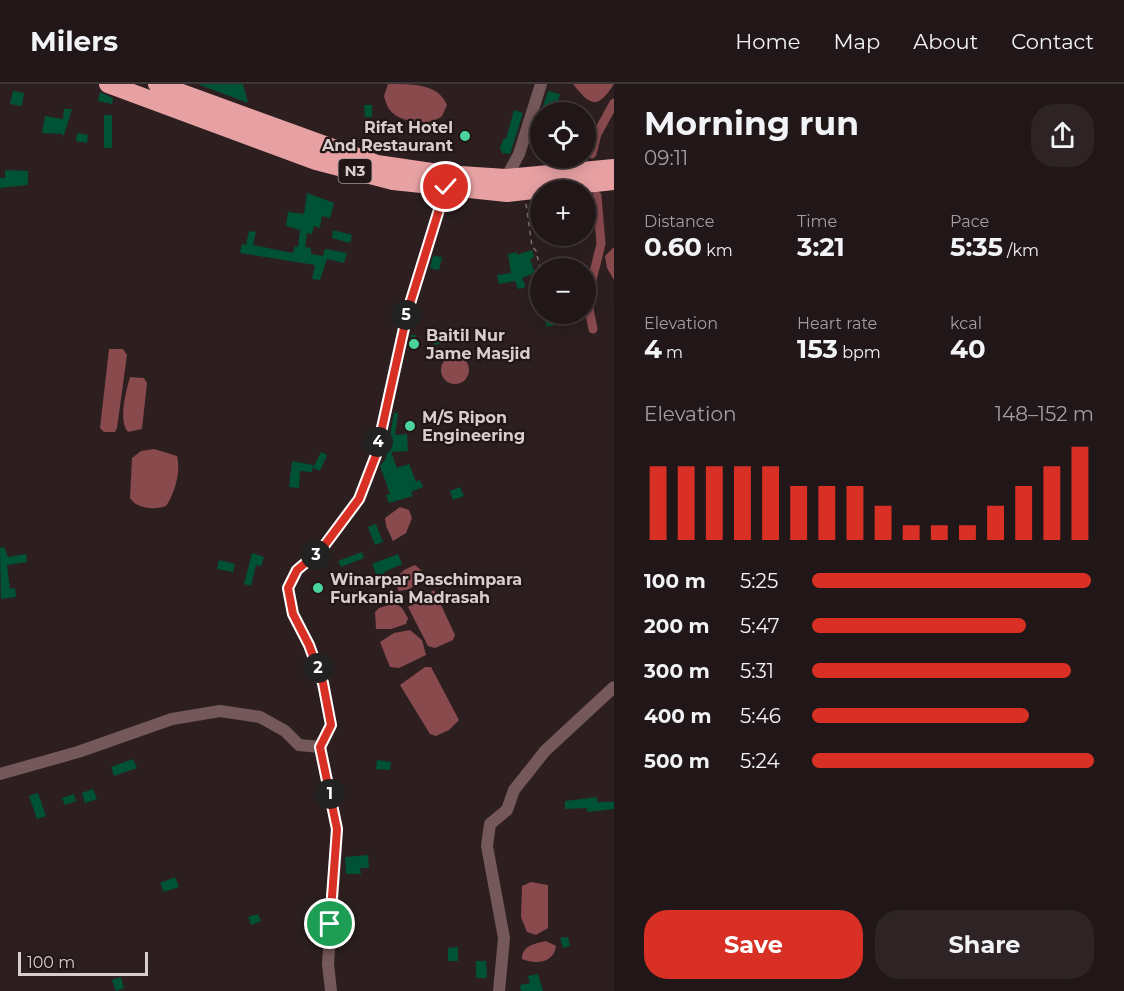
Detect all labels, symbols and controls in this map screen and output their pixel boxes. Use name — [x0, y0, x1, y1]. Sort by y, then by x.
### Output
text: Milers — [30, 24, 118, 58]
text: Home — [735, 29, 800, 54]
text: Map — [833, 29, 880, 54]
text: About — [913, 29, 978, 54]
text: Contact — [1011, 29, 1094, 54]
map controls — [530, 102, 596, 324]
button: locate — [530, 102, 596, 168]
text: Morning run — [644, 103, 859, 143]
button: share — [1031, 104, 1094, 167]
place label: Rifat Hotel And Restaurant — [321, 118, 453, 155]
marker: Rifat Hotel And Restaurant — [458, 129, 472, 143]
text: 09:11 — [644, 146, 688, 170]
road number: N3 — [338, 159, 372, 183]
pin — [420, 161, 471, 212]
icon: check — [429, 170, 462, 203]
button: + — [530, 180, 596, 246]
text: Distance — [644, 212, 714, 231]
text: Time — [797, 212, 837, 231]
text: Pace — [950, 212, 989, 231]
text: 0.60 — [644, 231, 702, 263]
text: 3:21 — [797, 231, 845, 263]
text: 5:35 — [950, 231, 1003, 263]
text: km — [702, 241, 733, 260]
text: /km — [1003, 241, 1039, 260]
button: − — [530, 258, 596, 324]
pin: 5 — [391, 300, 421, 330]
text: 5 — [401, 305, 411, 324]
text: Elevation — [644, 314, 718, 333]
text: Heart rate — [797, 314, 877, 333]
text: kcal — [950, 314, 982, 333]
place label: Baitil Nur Jame Masjid — [425, 326, 530, 363]
text: 4 — [644, 333, 662, 365]
text: 153 — [797, 333, 838, 365]
text: 40 — [950, 333, 986, 365]
marker: Baitil Nur Jame Masjid — [407, 337, 421, 351]
text: m — [662, 343, 683, 362]
text: bpm — [838, 343, 881, 362]
text: Elevation — [644, 402, 736, 426]
text: 148–152 m — [995, 402, 1094, 426]
place label: M/S Ripon Engineering — [422, 408, 525, 445]
marker: M/S Ripon Engineering — [403, 419, 417, 433]
pin: 4 — [363, 427, 393, 457]
text: 4 — [372, 432, 384, 451]
pin: 3 — [301, 540, 331, 570]
text: 3 — [311, 545, 321, 564]
text: 100 m — [644, 569, 706, 593]
text: 5:25 — [740, 569, 778, 593]
place label: Winarpar Paschimpara Furkania Madrasah — [330, 570, 522, 607]
marker: Winarpar Paschimpara Furkania Madrasah — [311, 581, 325, 595]
text: 200 m — [644, 614, 710, 638]
text: 5:47 — [740, 614, 780, 638]
pin: 2 — [303, 653, 333, 683]
text: 2 — [313, 658, 323, 677]
text: 300 m — [644, 659, 710, 683]
text: 5:31 — [740, 659, 774, 683]
text: 400 m — [644, 704, 712, 728]
text: 5:46 — [740, 704, 781, 728]
text: 500 m — [644, 749, 710, 773]
text: 5:24 — [740, 749, 780, 773]
pin: 1 — [315, 779, 345, 809]
text: 1 — [327, 784, 333, 803]
pin — [304, 898, 355, 949]
icon: arrive — [313, 907, 346, 940]
button: Save — [644, 910, 863, 979]
button: Share — [875, 910, 1094, 979]
scale bar — [18, 949, 148, 976]
text: 100 m — [27, 953, 75, 972]

